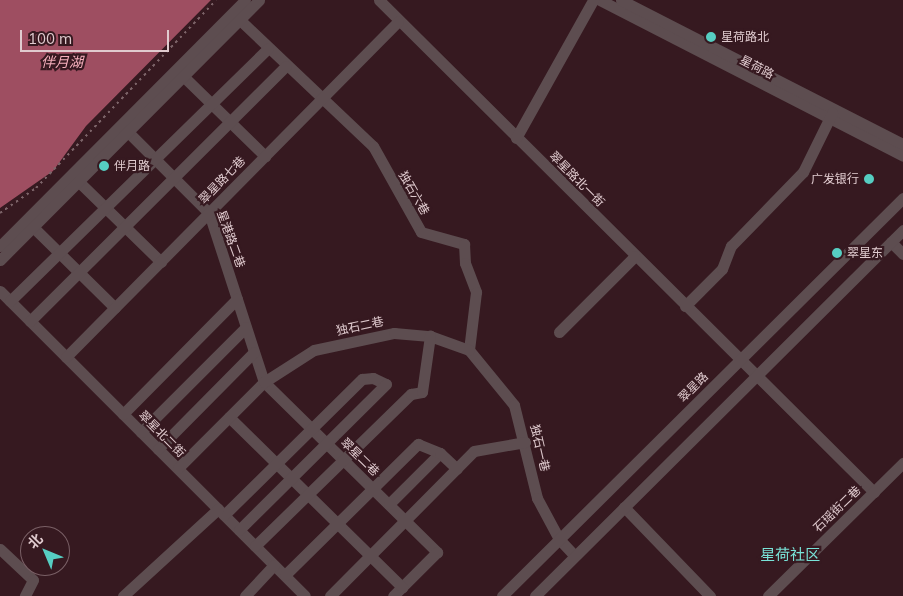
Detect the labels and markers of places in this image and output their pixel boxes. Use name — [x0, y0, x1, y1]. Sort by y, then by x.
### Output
place label: 星荷路北 — [721, 30, 769, 44]
marker: 星荷路北 — [705, 31, 717, 43]
place label: 伴月路 — [114, 159, 150, 173]
marker: 伴月路 — [98, 160, 110, 172]
place label: 广发银行 — [811, 172, 859, 186]
marker: 广发银行 — [863, 173, 875, 185]
place label: 翠星东 — [847, 246, 883, 260]
marker: 翠星东 — [831, 247, 843, 259]

